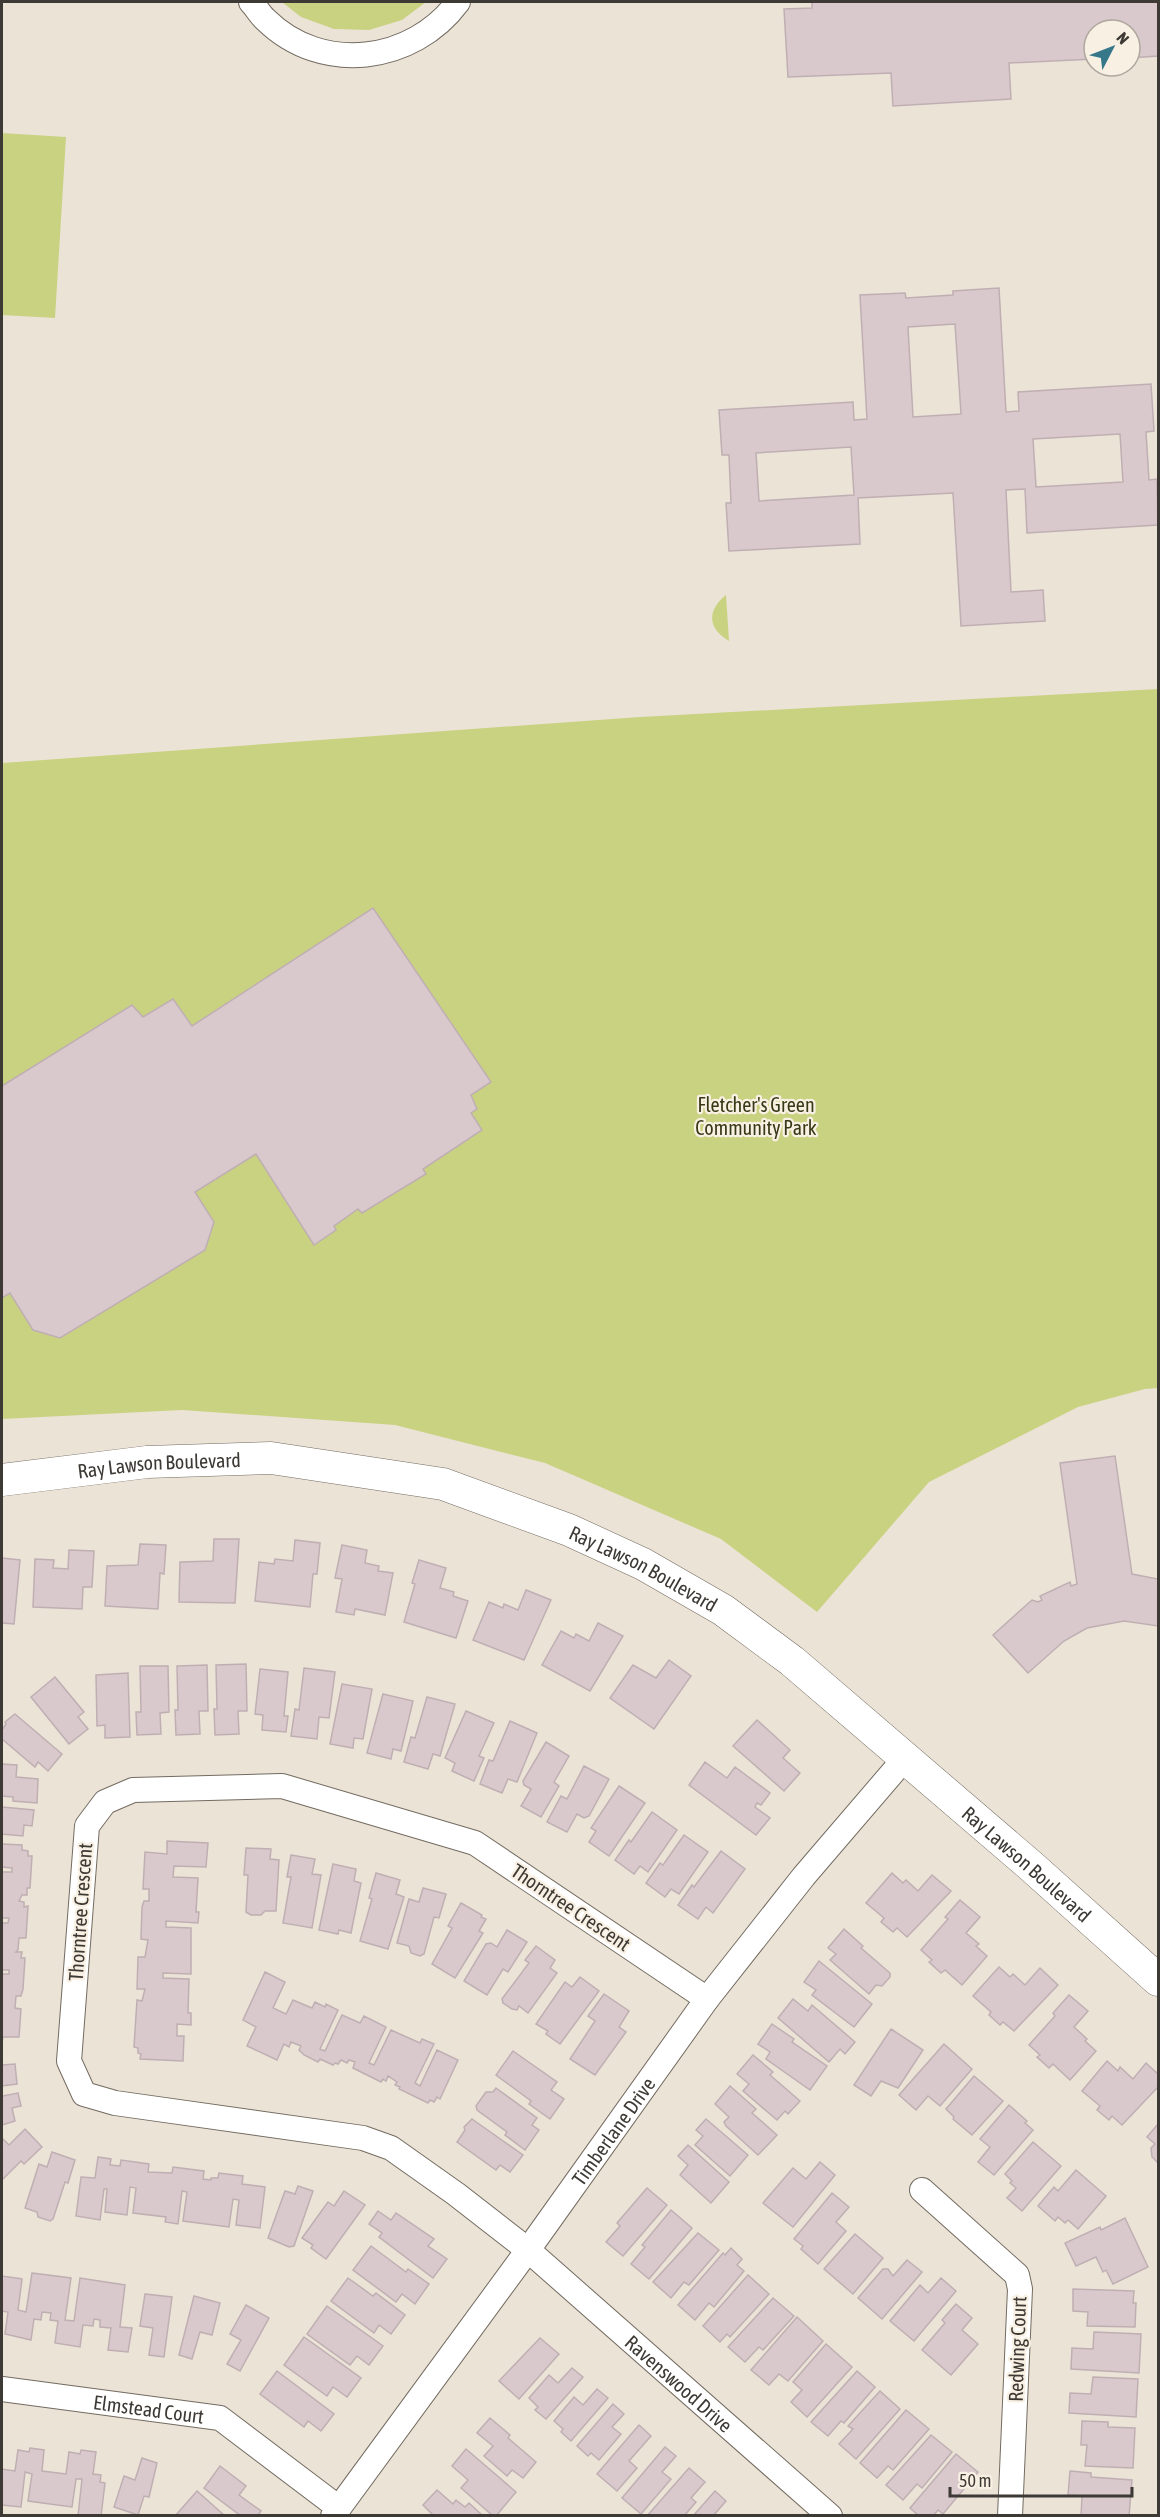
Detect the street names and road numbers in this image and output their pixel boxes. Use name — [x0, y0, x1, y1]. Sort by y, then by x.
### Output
street label: Ray Lawson Boulevard — [76, 1447, 241, 1482]
street label: Ray Lawson Boulevard — [566, 1520, 722, 1616]
street label: Ray Lawson Boulevard — [958, 1801, 1096, 1926]
street label: Thorntree Crescent — [64, 1842, 96, 1982]
street label: Thorntree Crescent — [507, 1859, 635, 1955]
street label: Timberlane Drive — [567, 2073, 659, 2189]
street label: Redwing Court — [1004, 2296, 1030, 2402]
street label: Ravenswood Drive — [621, 2330, 737, 2436]
street label: Elmstead Court — [92, 2390, 206, 2427]

